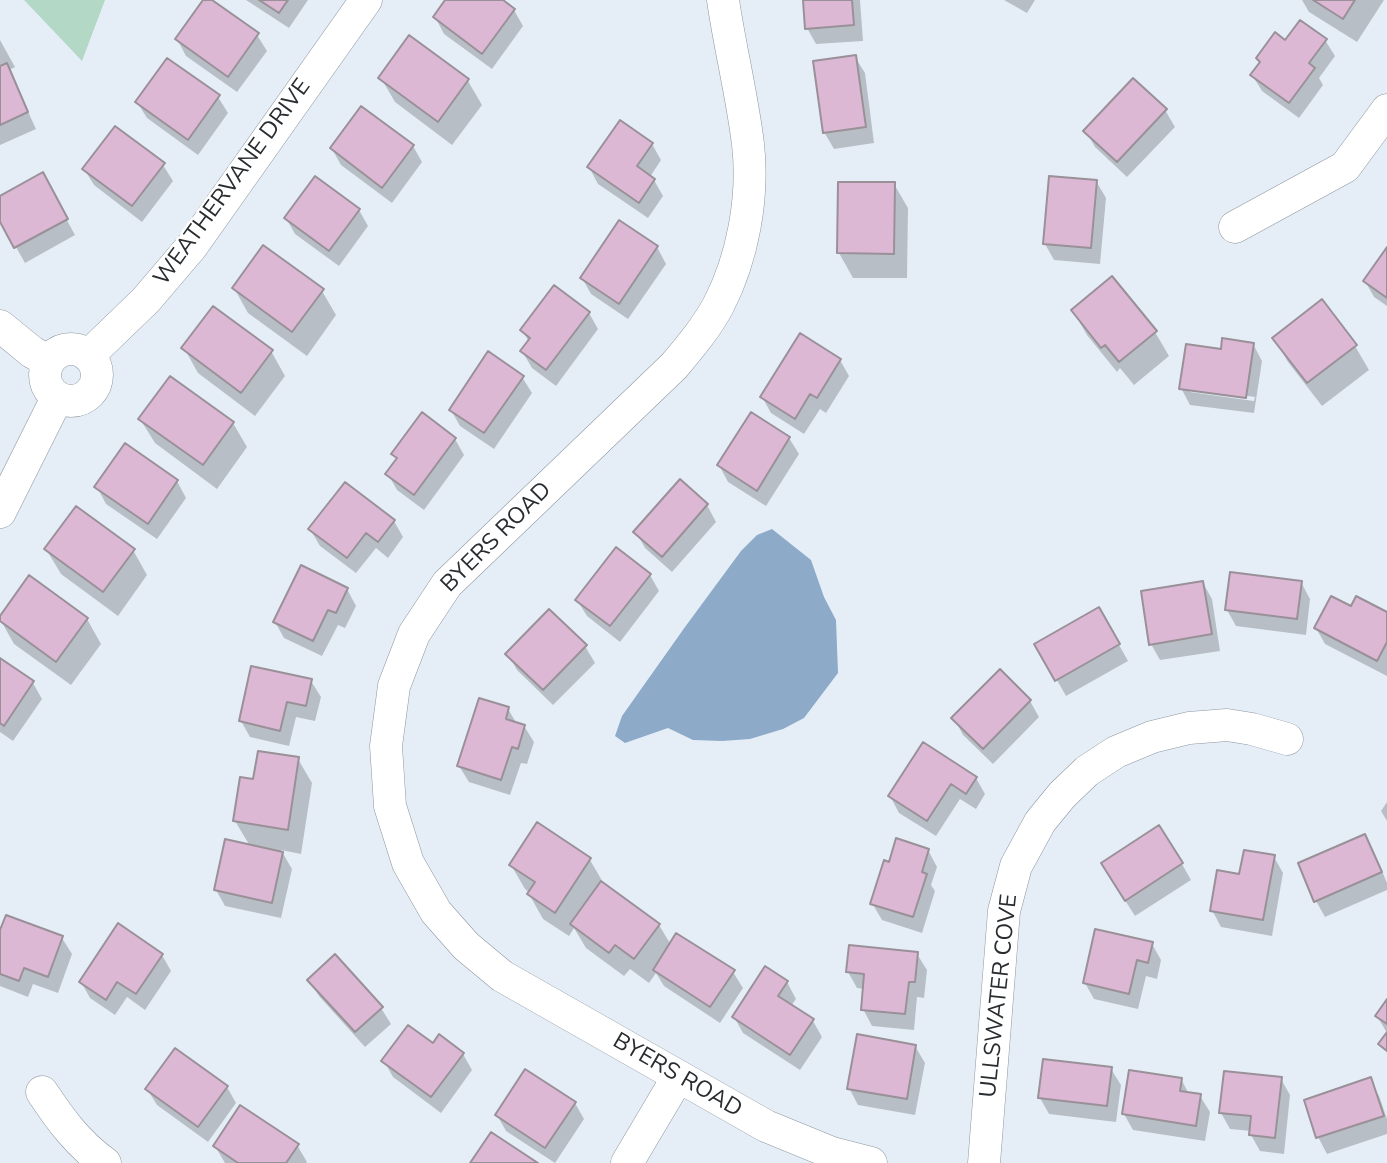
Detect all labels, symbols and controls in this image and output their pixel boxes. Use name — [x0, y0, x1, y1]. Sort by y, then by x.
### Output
street label: WEATHERVANE DRIVE — [149, 74, 317, 292]
street label: BYERS ROAD — [436, 477, 558, 599]
street label: ULLSWATER COVE — [976, 893, 1024, 1099]
street label: BYERS ROAD — [607, 1028, 747, 1124]

